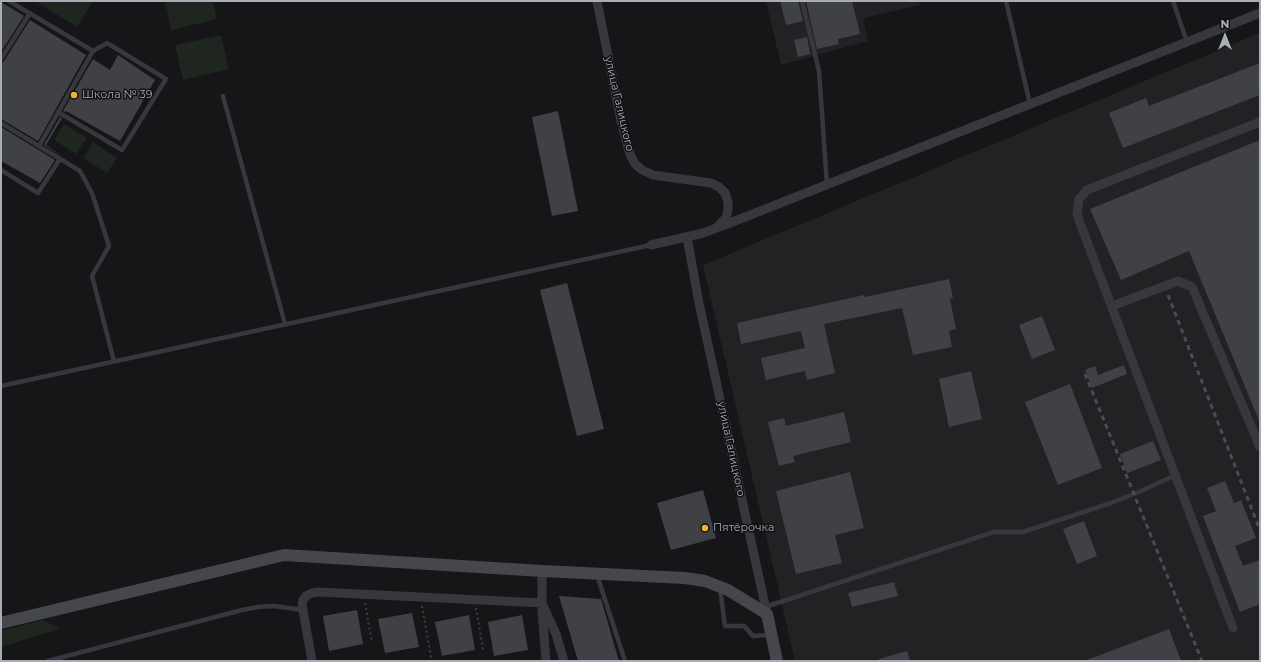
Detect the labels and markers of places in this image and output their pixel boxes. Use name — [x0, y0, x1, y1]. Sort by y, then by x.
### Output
place label: Школа № 39 — [82, 88, 152, 102]
marker: Школа № 39 — [69, 90, 79, 100]
place label: Пятёрочка — [713, 521, 774, 535]
marker: Пятёрочка — [700, 523, 710, 533]

